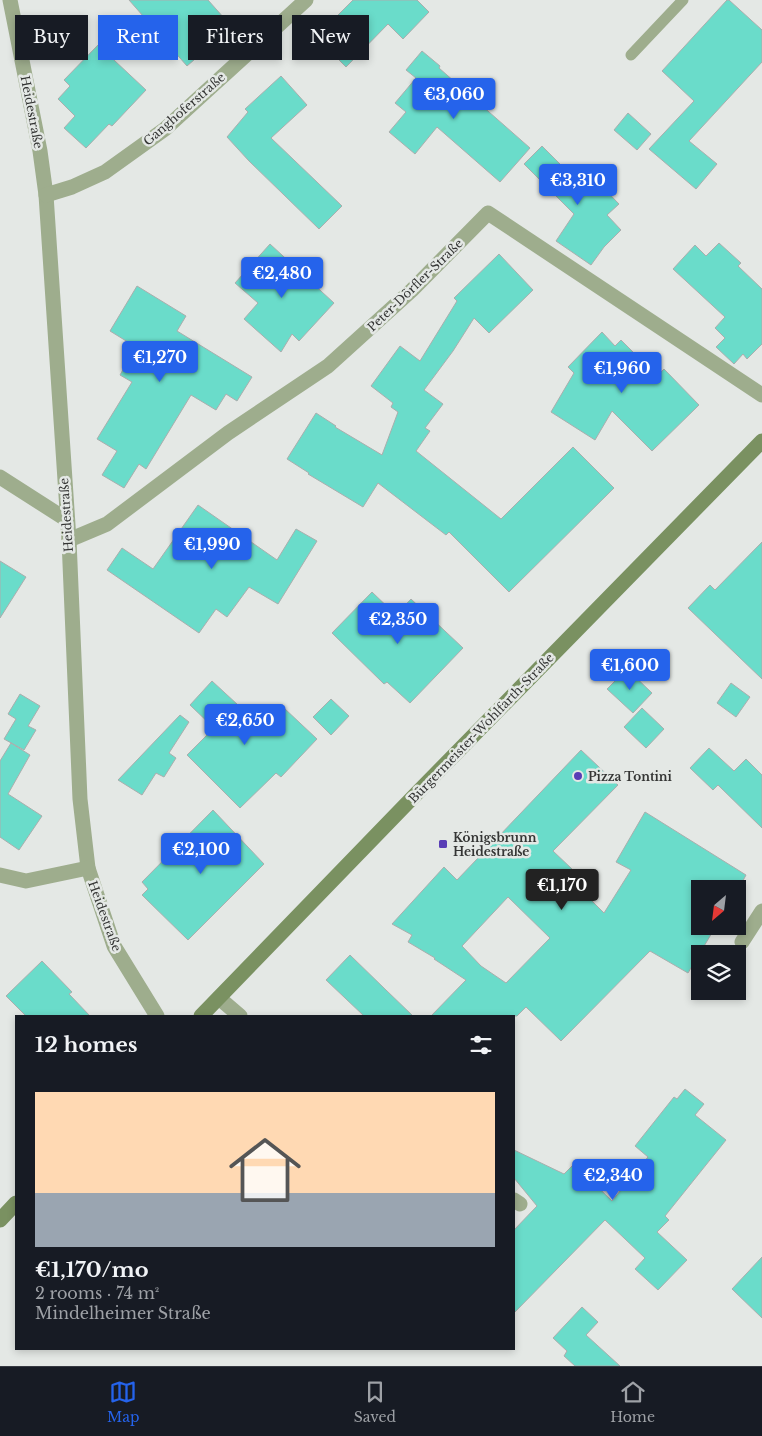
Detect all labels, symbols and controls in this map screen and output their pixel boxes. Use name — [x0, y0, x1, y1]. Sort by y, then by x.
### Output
chip: Buy — [15, 15, 88, 60]
chip: Rent — [98, 15, 178, 60]
chip: Filters — [188, 15, 282, 60]
chip: New — [292, 15, 369, 60]
street label: Ganghoferstraße — [140, 69, 228, 149]
street label: Heidestraße — [18, 74, 46, 150]
pin: €3,060 — [413, 78, 495, 120]
text: €3,060 — [423, 84, 485, 104]
pin: €3,310 — [537, 164, 619, 206]
text: €3,310 — [550, 170, 606, 190]
street label: Peter-Dörfler-Straße — [364, 236, 466, 334]
pin: €2,480 — [241, 256, 323, 299]
text: €2,480 — [252, 263, 312, 283]
pin: €1,270 — [119, 340, 201, 383]
text: €1,270 — [133, 347, 187, 367]
pin: €1,960 — [581, 352, 663, 394]
text: €1,960 — [593, 358, 651, 378]
street label: Heidestraße — [56, 477, 76, 553]
pin: €1,990 — [171, 528, 253, 570]
text: €1,990 — [183, 534, 241, 554]
pin: €2,350 — [357, 602, 439, 645]
text: €2,350 — [369, 609, 427, 629]
pin: €1,600 — [589, 648, 671, 691]
street label: Bürgermeister-Wohlfarth-Straße — [405, 650, 557, 806]
text: €1,600 — [601, 655, 659, 675]
pin: €2,650 — [204, 704, 286, 746]
text: €2,650 — [216, 710, 274, 730]
place label: Pizza Tontini — [588, 769, 673, 784]
marker: Pizza Tontini — [572, 770, 584, 782]
place label: Königsbrunn Heidestraße — [453, 830, 537, 859]
pin: €2,100 — [160, 832, 242, 875]
marker: Königsbrunn Heidestraße — [437, 838, 449, 850]
text: €2,100 — [172, 839, 230, 859]
pin: €1,170 — [521, 868, 603, 911]
text: €1,170 — [537, 875, 587, 895]
street label: Heidestraße — [85, 879, 125, 954]
north arrow — [691, 880, 746, 935]
map controls — [691, 880, 746, 1000]
button: layers — [691, 945, 746, 1000]
icon: filters — [467, 1031, 495, 1059]
text: 12 homes — [35, 1032, 138, 1058]
icon: home — [220, 1125, 310, 1215]
pin: €2,340 — [572, 1158, 654, 1201]
text: €2,340 — [583, 1165, 643, 1185]
text: €1,170/mo — [35, 1257, 149, 1283]
text: 2 rooms · 74 m² — [35, 1283, 159, 1303]
text: Mindelheimer Straße — [35, 1303, 211, 1323]
tab: Map — [107, 1378, 140, 1426]
tab: Saved — [354, 1378, 396, 1426]
tab: Home — [610, 1378, 655, 1426]

